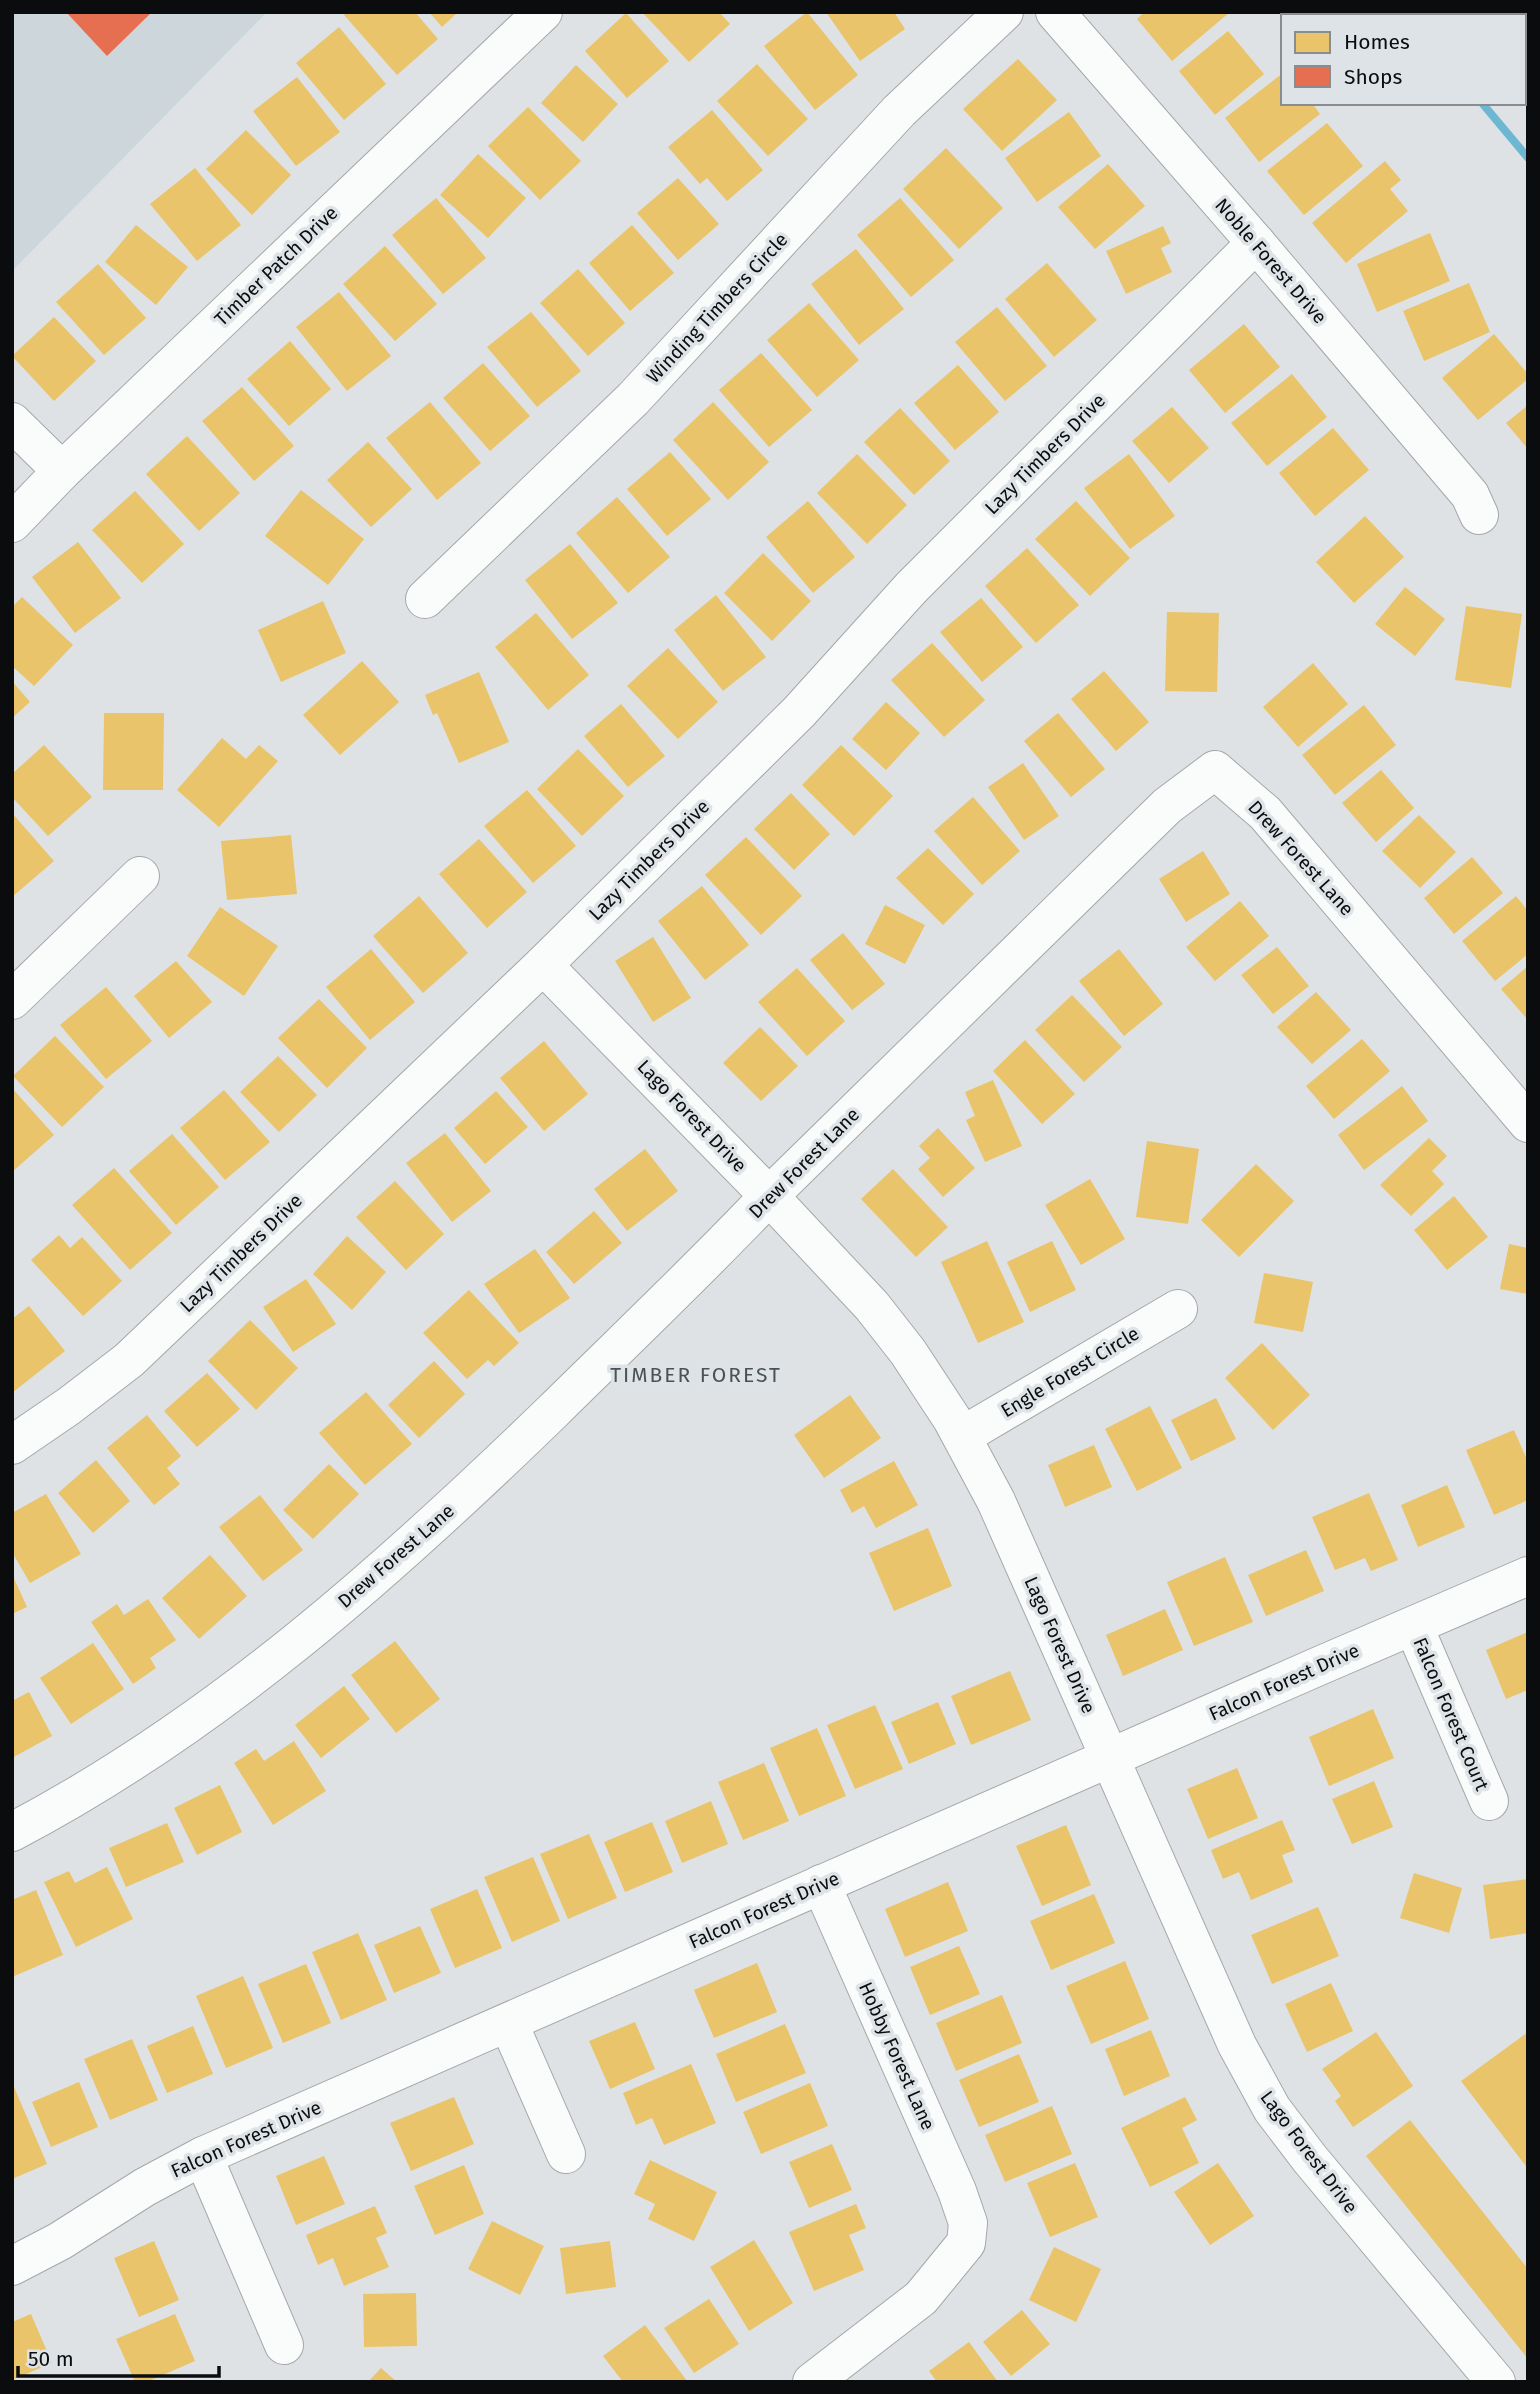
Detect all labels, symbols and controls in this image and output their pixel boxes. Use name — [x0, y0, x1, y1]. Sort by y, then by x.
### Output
legend — [1281, 14, 1526, 105]
text: Homes — [1344, 29, 1410, 55]
text: Shops — [1344, 64, 1402, 90]
street label: Noble Forest Drive — [1210, 194, 1332, 328]
street label: Timber Patch Drive — [210, 201, 342, 331]
street label: Winding Timbers Circle — [642, 228, 792, 388]
street label: Lazy Timbers Drive — [980, 389, 1110, 519]
street label: Lazy Timbers Drive — [584, 795, 714, 925]
street label: Drew Forest Lane — [1243, 796, 1359, 920]
street label: Lago Forest Drive — [633, 1055, 751, 1177]
street label: Drew Forest Lane — [744, 1103, 864, 1223]
street label: Lazy Timbers Drive — [175, 1189, 307, 1317]
street label: Engle Forest Circle — [997, 1322, 1143, 1422]
district label: TIMBER FOREST — [610, 1362, 782, 1388]
street label: Drew Forest Lane — [333, 1499, 459, 1613]
street label: Lago Forest Drive — [1020, 1573, 1100, 1717]
street label: Falcon Forest Court — [1408, 1634, 1494, 1794]
street label: Falcon Forest Drive — [1205, 1639, 1363, 1725]
street label: Falcon Forest Drive — [685, 1867, 843, 1953]
street label: Hobby Forest Lane — [854, 1978, 940, 2134]
street label: Lago Forest Drive — [1255, 2086, 1363, 2218]
street label: Falcon Forest Drive — [167, 2096, 325, 2182]
scale bar — [18, 2334, 219, 2378]
text: 50 m — [28, 2346, 74, 2372]

